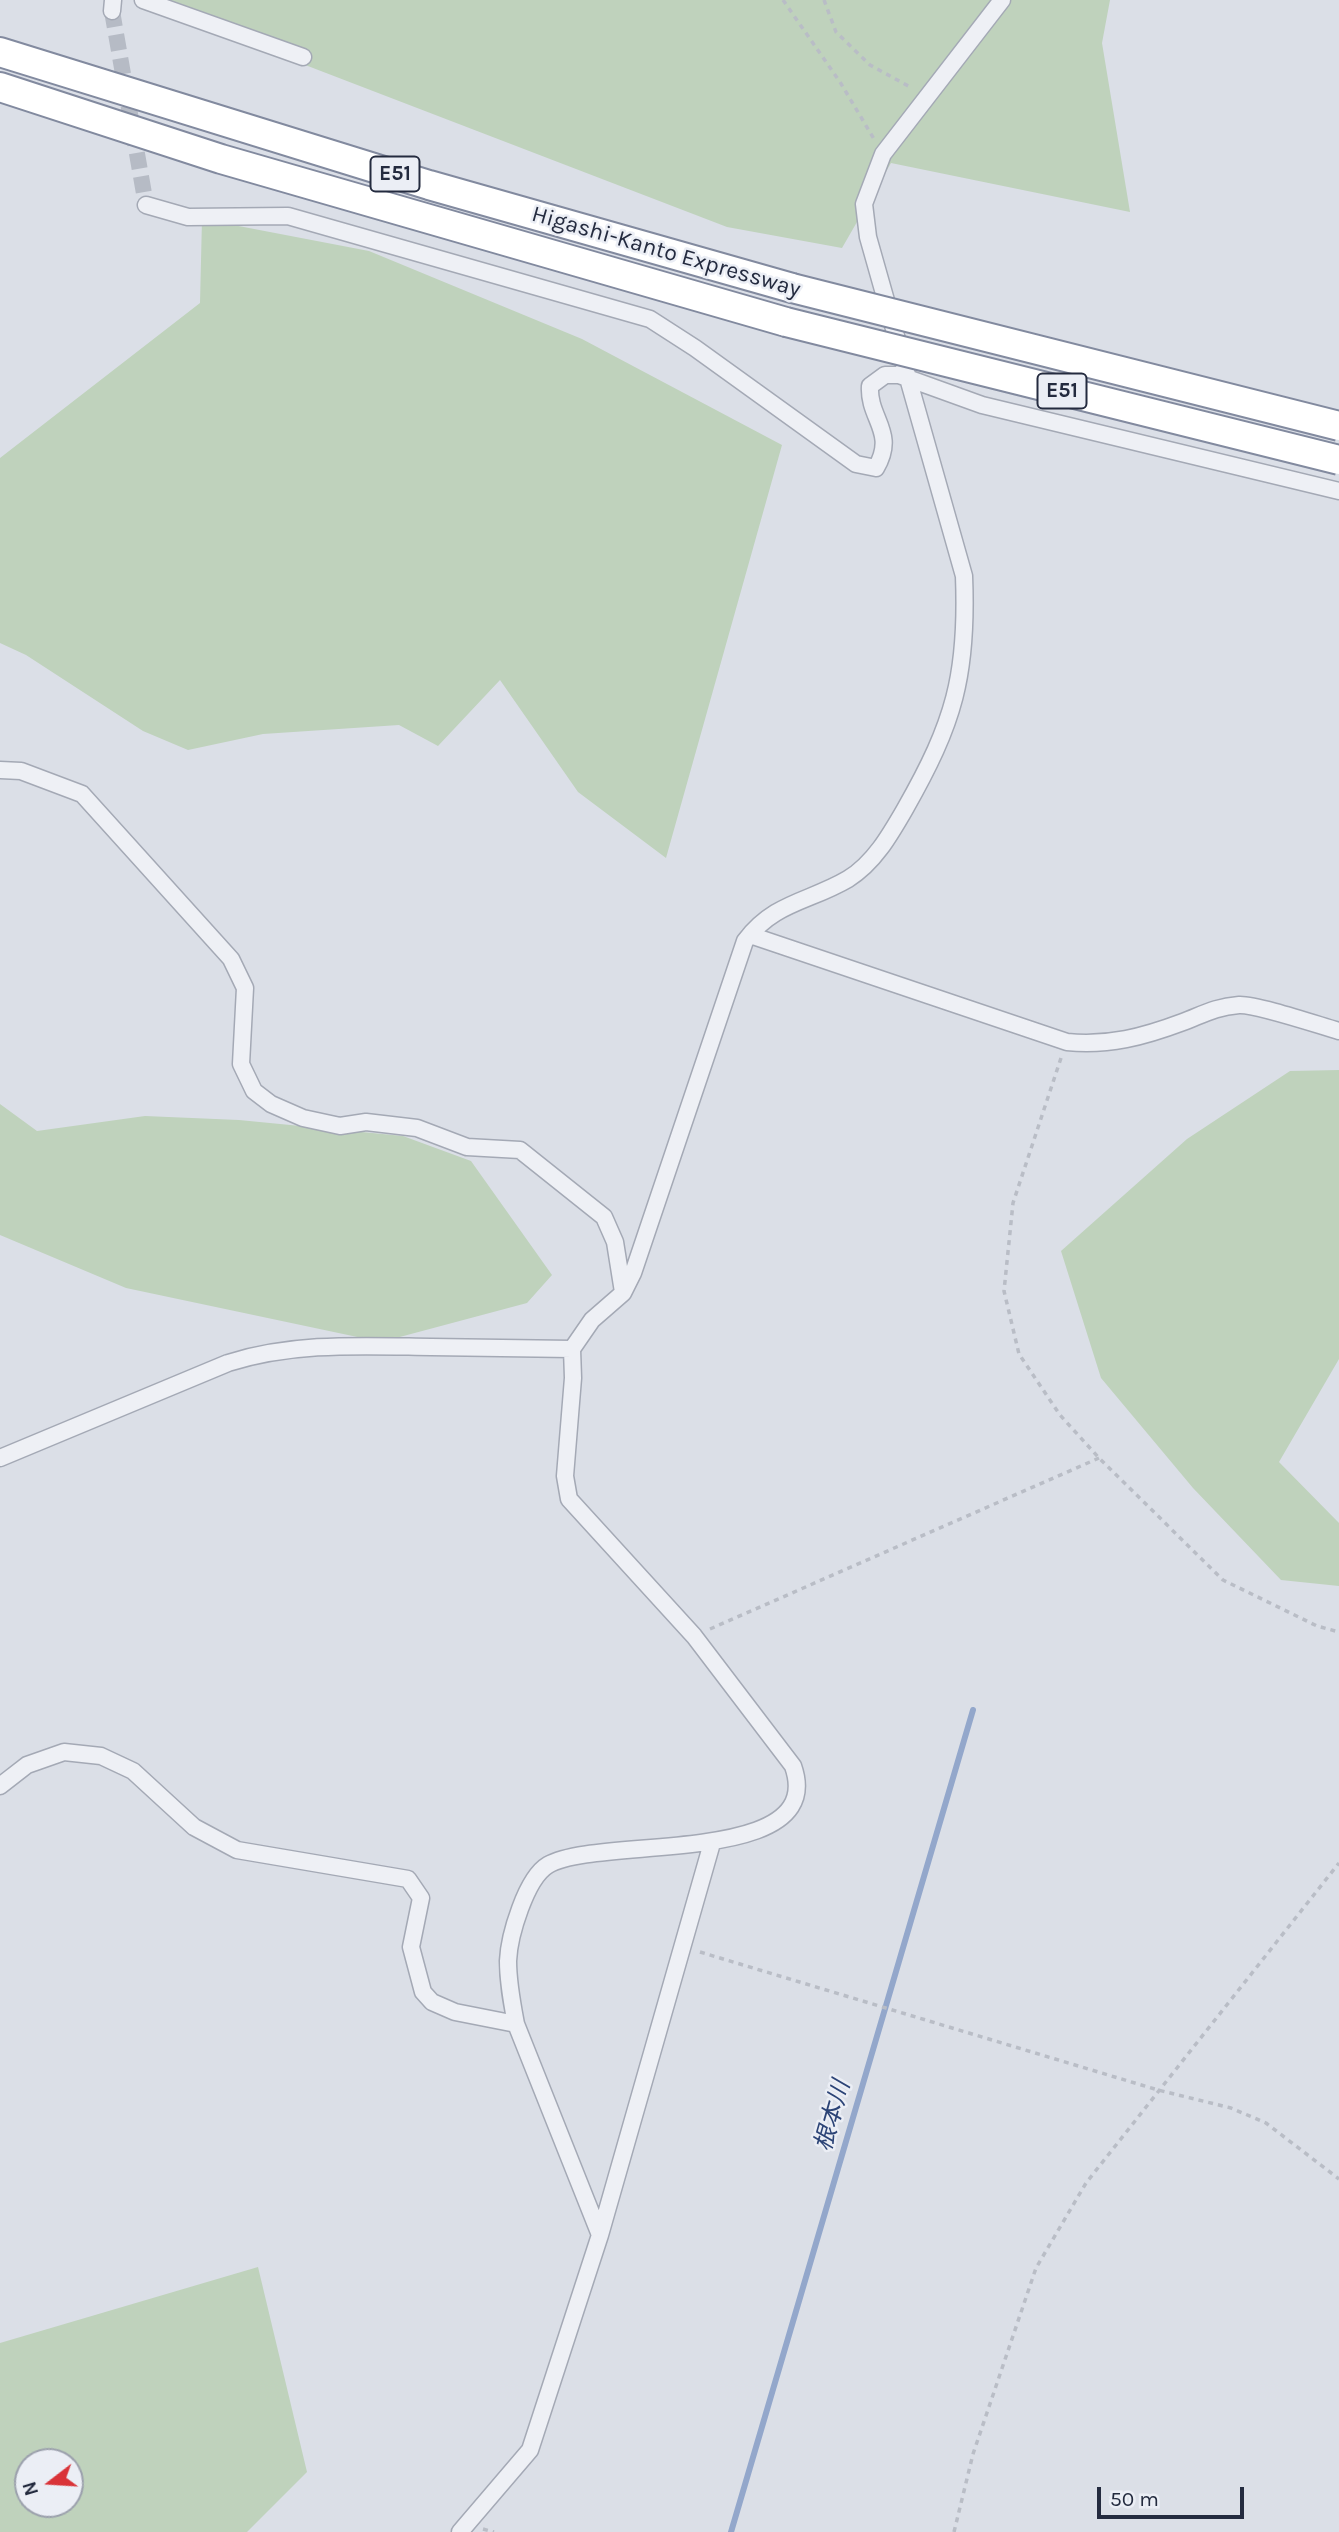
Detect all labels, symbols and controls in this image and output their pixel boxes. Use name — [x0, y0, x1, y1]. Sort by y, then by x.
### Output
road number: E51 — [370, 156, 420, 192]
street label: Higashi-Kanto Expressway — [528, 200, 804, 304]
road number: E51 — [1038, 374, 1086, 408]
water label: 根本川 — [809, 2077, 857, 2155]
north arrow — [14, 2448, 84, 2518]
scale bar — [1101, 2472, 1248, 2516]
text: N — [18, 2479, 43, 2498]
text: 50 m — [1110, 2487, 1159, 2511]

